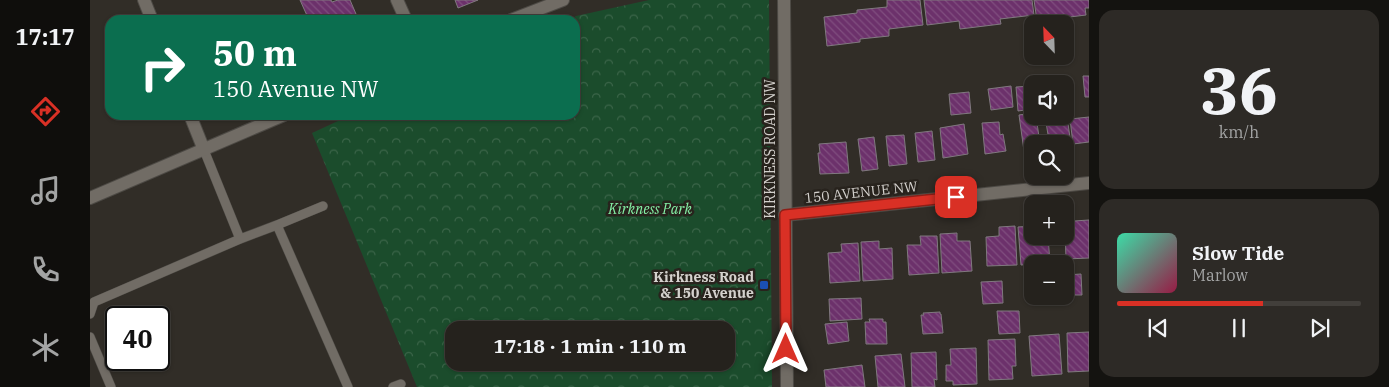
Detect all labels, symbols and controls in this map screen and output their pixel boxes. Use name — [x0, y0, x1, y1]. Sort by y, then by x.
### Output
north arrow — [1024, 15, 1074, 65]
map controls — [1024, 15, 1074, 305]
text: 17:17 — [15, 22, 75, 51]
text: 50 m — [213, 30, 297, 76]
icon: right — [130, 35, 195, 100]
text: 36 — [1200, 47, 1278, 132]
text: 150 Avenue NW — [213, 74, 379, 103]
button: sound — [1024, 75, 1074, 125]
street label: KIRKNESS ROAD NW — [761, 79, 779, 219]
icon: directions — [28, 94, 63, 129]
text: km/h — [1219, 122, 1259, 142]
button: search — [1024, 135, 1074, 185]
icon: music — [28, 173, 63, 208]
pin — [935, 176, 977, 218]
street label: 150 AVENUE NW — [804, 177, 919, 207]
icon: arrive — [942, 183, 970, 211]
button: + — [1024, 195, 1074, 245]
park label: Kirkness Park — [607, 200, 692, 218]
text: Slow Tide — [1192, 241, 1284, 265]
icon: phone — [28, 252, 63, 287]
button: − — [1024, 255, 1074, 305]
text: Marlow — [1192, 265, 1248, 285]
place label: Kirkness Road & 150 Avenue — [653, 268, 754, 302]
marker: Kirkness Road & 150 Avenue — [758, 279, 770, 291]
speed limit sign: 40 — [105, 306, 170, 371]
icon: previous — [1144, 314, 1172, 342]
icon: pause — [1225, 314, 1253, 342]
icon: next — [1306, 314, 1334, 342]
position arrow — [759, 322, 811, 374]
icon: climate — [28, 330, 63, 365]
text: 17:18 · 1 min · 110 m — [494, 334, 686, 358]

